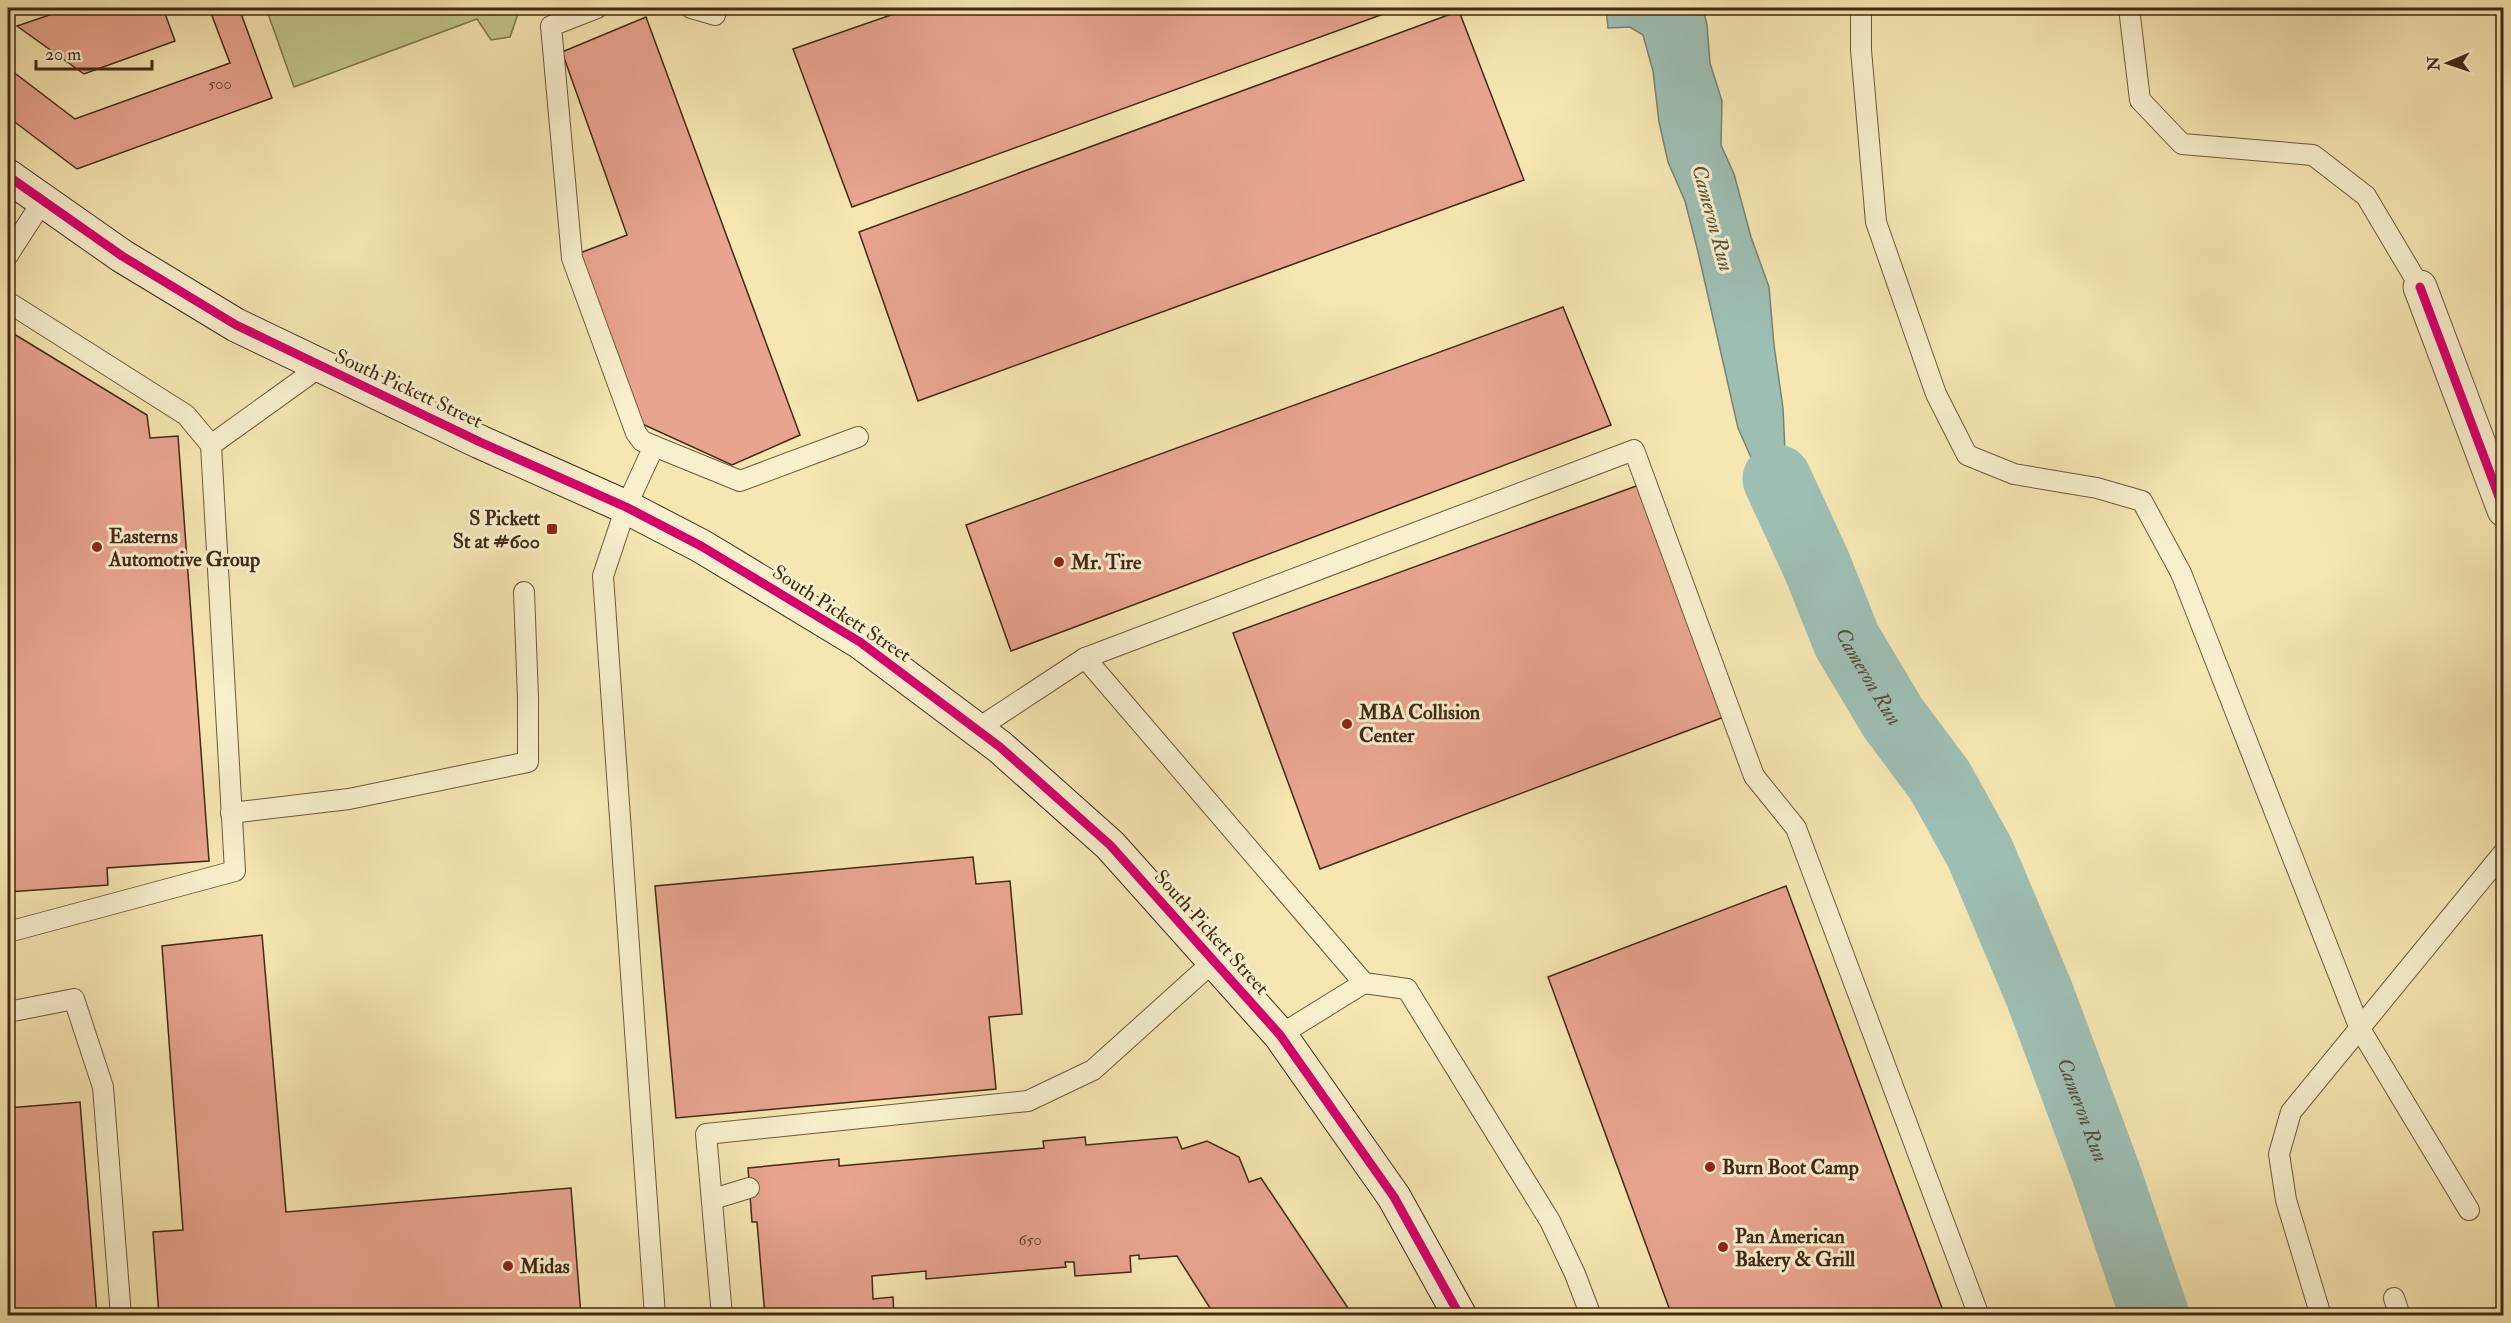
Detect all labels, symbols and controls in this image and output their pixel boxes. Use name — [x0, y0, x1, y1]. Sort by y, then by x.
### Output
scale bar — [36, 33, 152, 71]
north arrow — [2418, 33, 2478, 93]
text: 20 m — [45, 43, 81, 66]
text: N — [2424, 55, 2444, 72]
house number: 500 — [208, 74, 232, 94]
water label: Cameron Run — [1685, 162, 1740, 274]
street label: South Pickett Street — [331, 343, 487, 434]
place label: S Pickett St at #600 — [453, 506, 541, 554]
marker: S Pickett St at #600 — [545, 522, 559, 536]
place label: Easterns Automotive Group — [108, 524, 260, 573]
marker: Easterns Automotive Group — [90, 540, 104, 554]
place label: Mr. Tire — [1070, 550, 1142, 575]
marker: Mr. Tire — [1052, 555, 1066, 569]
street label: South Pickett Street — [768, 559, 916, 668]
water label: Cameron Run — [1829, 624, 1907, 732]
place label: MBA Collision Center — [1358, 700, 1481, 748]
marker: MBA Collision Center — [1340, 717, 1354, 731]
street label: South Pickett Street — [1149, 864, 1275, 1001]
water label: Cameron Run — [2050, 1054, 2114, 1166]
place label: Burn Boot Camp — [1722, 1155, 1859, 1181]
marker: Burn Boot Camp — [1703, 1160, 1717, 1174]
place label: Pan American Bakery & Grill — [1735, 1224, 1856, 1273]
house number: 650 — [1018, 1230, 1042, 1250]
marker: Pan American Bakery & Grill — [1716, 1240, 1730, 1254]
place label: Midas — [519, 1254, 570, 1279]
marker: Midas — [501, 1259, 515, 1273]

